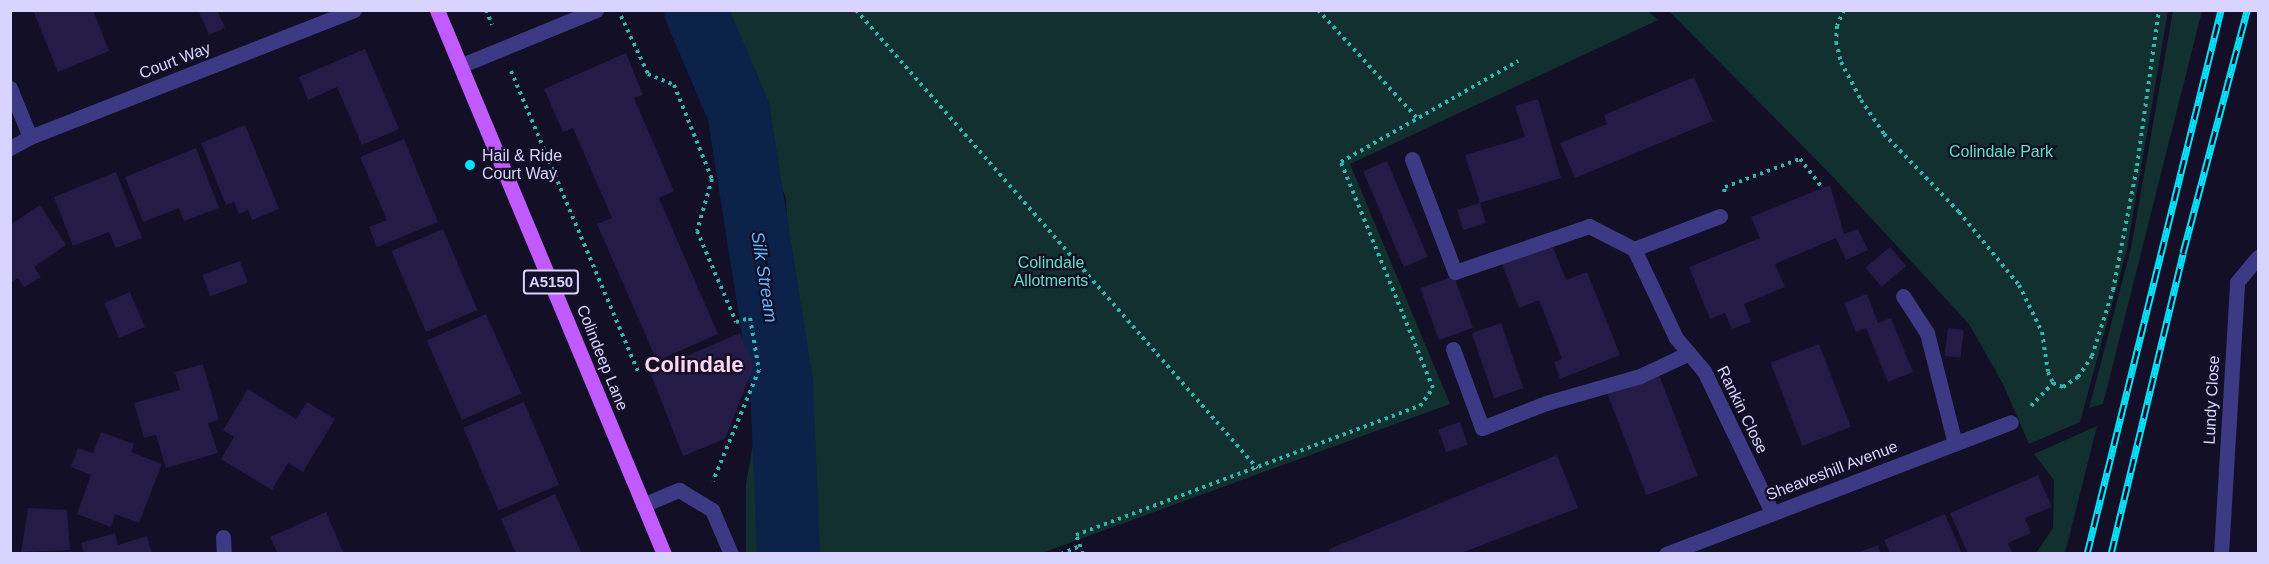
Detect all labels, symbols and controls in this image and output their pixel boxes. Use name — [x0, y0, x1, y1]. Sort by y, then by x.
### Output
street label: Court Way — [137, 39, 213, 83]
park label: Colindale Park — [1949, 142, 2053, 162]
place label: Hail & Ride Court Way — [482, 146, 562, 184]
marker: Hail & Ride Court Way — [463, 158, 477, 172]
water label: Silk Stream — [746, 230, 782, 324]
park label: Colindale Allotments — [1014, 253, 1088, 291]
road number: A5150 — [522, 270, 580, 294]
street label: Colindeep Lane — [572, 302, 632, 414]
district label: Colindale — [644, 352, 744, 378]
street label: Lundy Close — [2200, 355, 2224, 445]
street label: Rankin Close — [1713, 363, 1771, 457]
street label: Sheaveshill Avenue — [1763, 437, 1901, 505]

